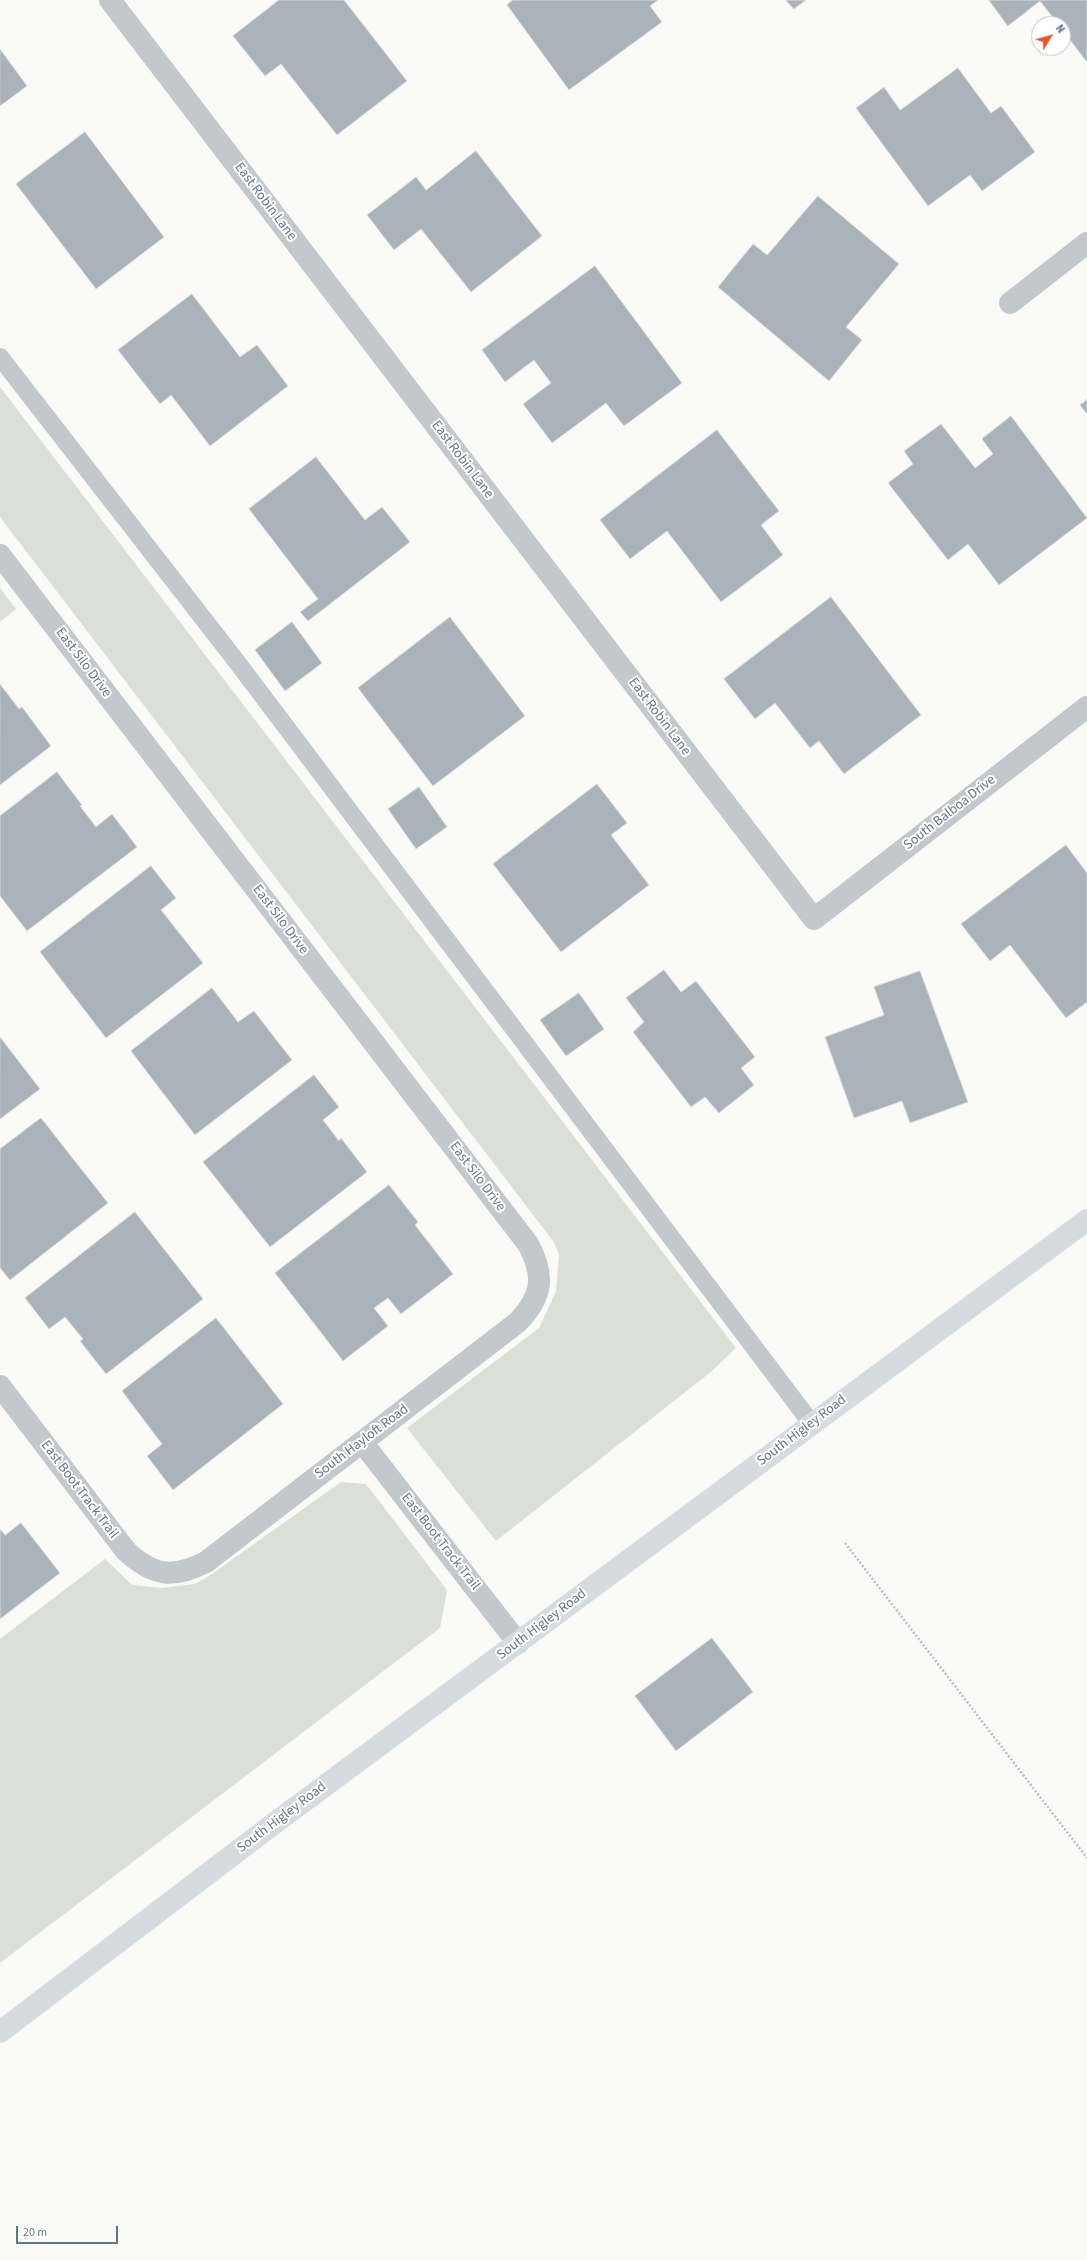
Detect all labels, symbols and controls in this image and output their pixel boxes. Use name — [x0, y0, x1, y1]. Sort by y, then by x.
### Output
north arrow — [1031, 16, 1071, 56]
text: N — [1052, 22, 1068, 37]
street label: East Robin Lane — [230, 160, 300, 244]
street label: East Robin Lane — [427, 418, 497, 502]
street label: East Silo Drive — [51, 625, 115, 701]
street label: East Robin Lane — [624, 675, 694, 759]
street label: South Balboa Drive — [901, 772, 999, 854]
street label: East Silo Drive — [248, 882, 312, 958]
street label: East Silo Drive — [445, 1139, 509, 1215]
street label: South Higley Road — [754, 1392, 850, 1470]
street label: South Hayloft Road — [312, 1401, 412, 1483]
street label: East Boot Track Trail — [37, 1438, 121, 1542]
street label: East Boot Track Trail — [397, 1490, 483, 1594]
street label: South Higley Road — [494, 1586, 590, 1664]
street label: South Higley Road — [234, 1779, 330, 1857]
scale bar — [18, 2218, 120, 2244]
text: 20 m — [23, 2224, 47, 2241]

